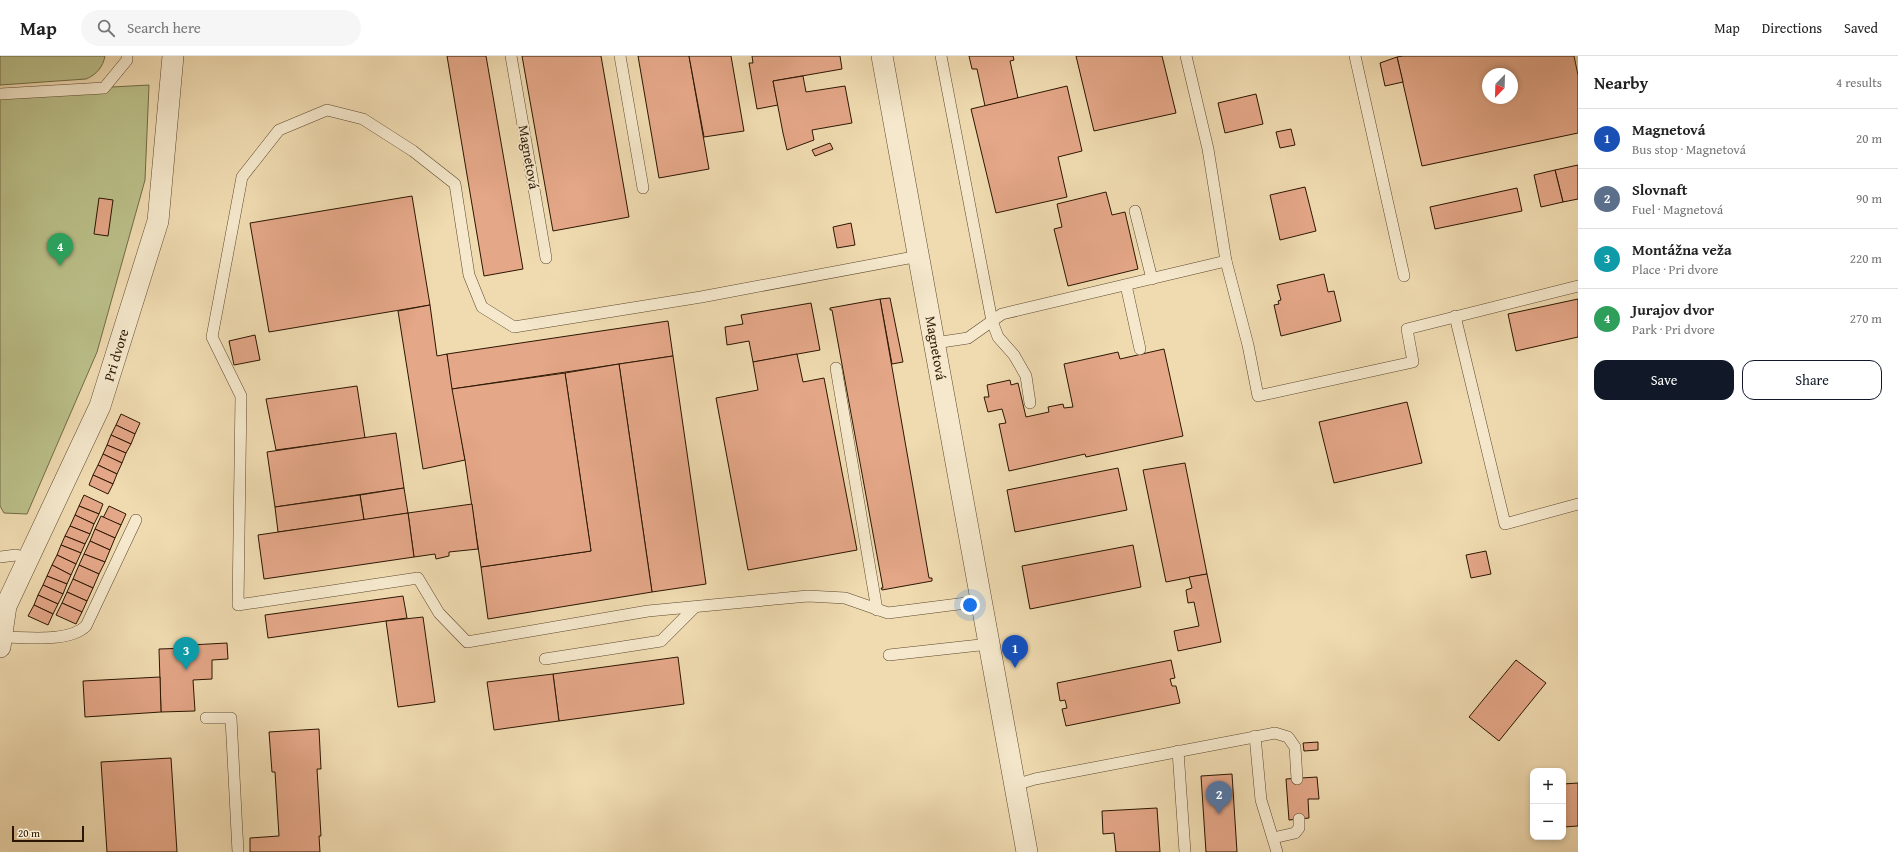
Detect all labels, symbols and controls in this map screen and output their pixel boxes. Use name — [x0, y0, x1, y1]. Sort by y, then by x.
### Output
search box — [81, 10, 361, 46]
text: Map — [20, 14, 57, 42]
icon: search — [95, 17, 117, 39]
text: Search here — [127, 17, 201, 38]
text: Map — [1714, 18, 1740, 38]
text: Directions — [1762, 18, 1822, 38]
text: Saved — [1844, 18, 1878, 38]
north arrow — [1482, 68, 1518, 104]
text: Nearby — [1594, 70, 1648, 95]
text: 4 results — [1836, 73, 1882, 92]
text: Magnetová — [1632, 119, 1705, 140]
street label: Magnetová — [514, 123, 545, 191]
text: 1 — [1604, 129, 1610, 148]
text: 20 m — [1856, 129, 1882, 148]
text: Bus stop · Magnetová — [1632, 140, 1746, 159]
text: Slovnaft — [1632, 179, 1687, 200]
text: 2 — [1604, 189, 1610, 208]
text: 90 m — [1856, 189, 1882, 208]
text: Fuel · Magnetová — [1632, 200, 1723, 219]
pin: 4 — [47, 233, 73, 266]
text: Montážna veža — [1632, 239, 1732, 260]
text: 3 — [1604, 249, 1610, 268]
text: 220 m — [1850, 249, 1882, 268]
text: Place · Pri dvore — [1632, 260, 1718, 279]
text: Jurajov dvor — [1632, 299, 1714, 320]
text: 4 — [1604, 309, 1610, 328]
text: 270 m — [1850, 309, 1882, 328]
street label: Magnetová — [921, 314, 952, 382]
text: Park · Pri dvore — [1632, 320, 1715, 339]
street label: Pri dvore — [99, 326, 134, 384]
button: Save — [1594, 360, 1734, 400]
button: Share — [1742, 360, 1882, 400]
your location — [960, 595, 980, 615]
pin: 1 — [1002, 635, 1028, 668]
pin: 3 — [173, 637, 199, 670]
map controls — [1530, 768, 1566, 840]
button: + — [1530, 768, 1566, 804]
pin: 2 — [1206, 781, 1232, 814]
button: − — [1530, 804, 1566, 840]
scale bar — [12, 824, 84, 843]
text: 20 m — [18, 825, 40, 841]

